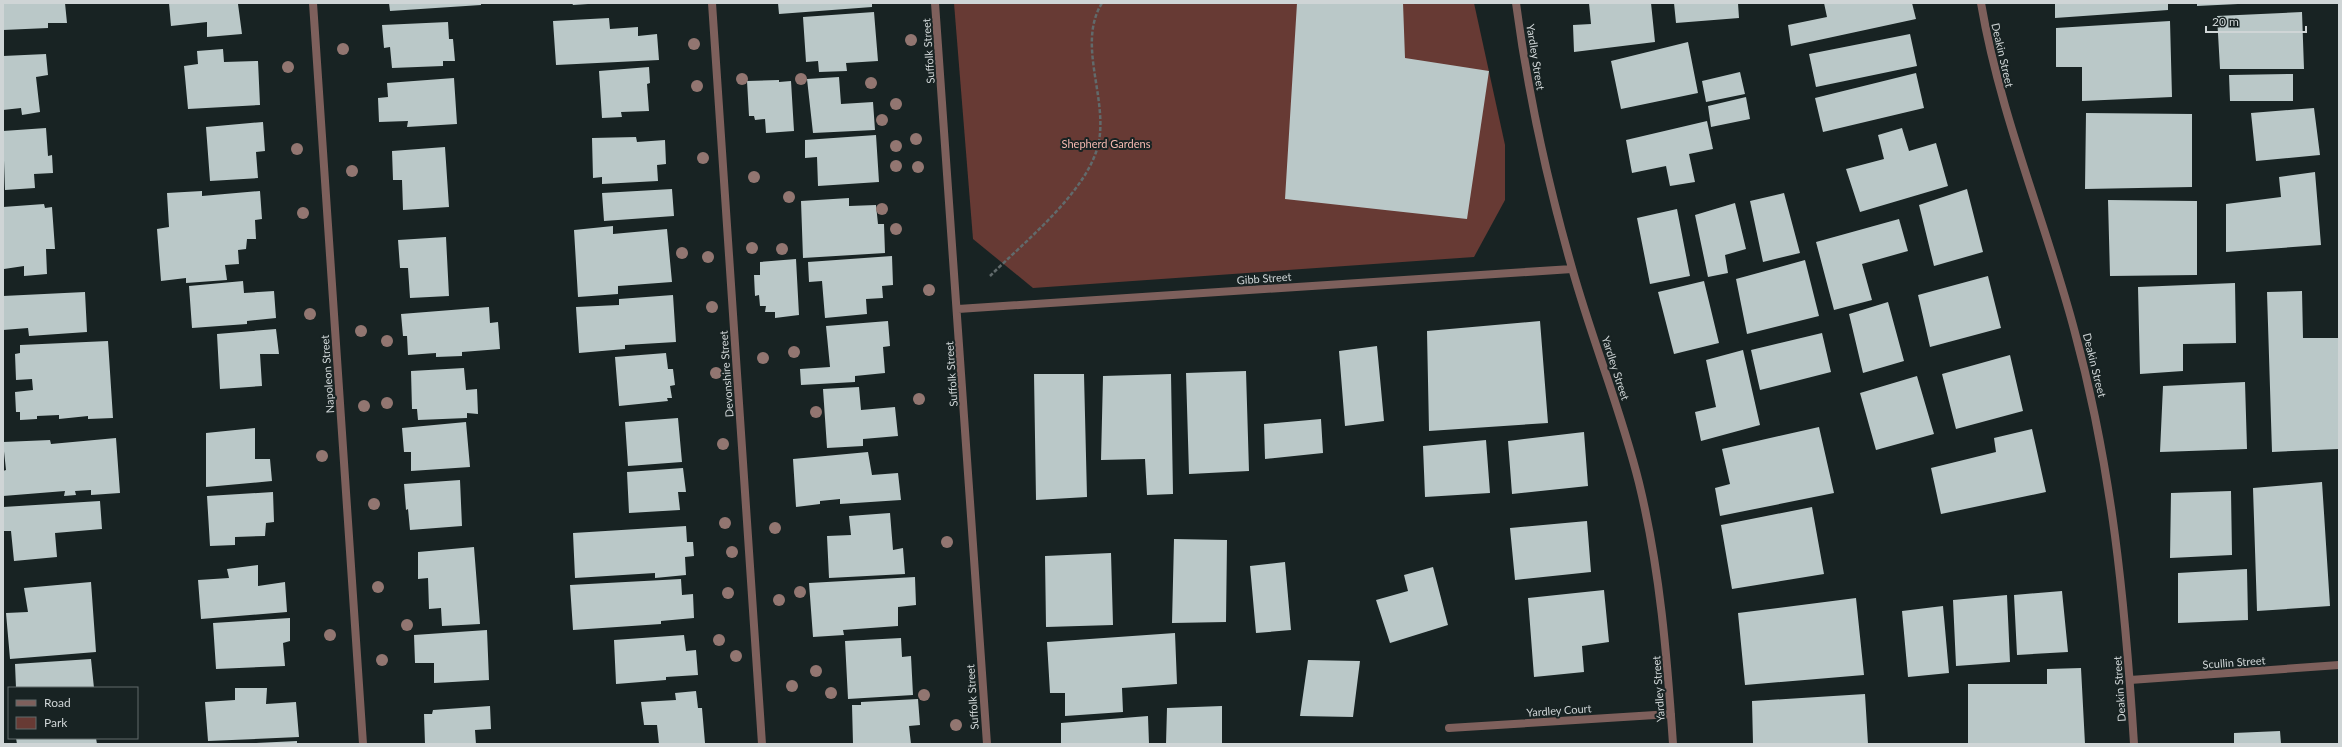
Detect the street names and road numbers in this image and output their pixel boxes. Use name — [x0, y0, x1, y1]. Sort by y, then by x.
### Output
street label: Suffolk Street — [919, 18, 937, 84]
street label: Deakin Street — [1989, 22, 2017, 89]
street label: Yardley Street — [1524, 23, 1548, 91]
street label: Gibb Street — [1236, 270, 1292, 286]
street label: Devonshire Street — [716, 330, 736, 418]
street label: Deakin Street — [2081, 332, 2109, 399]
street label: Napoleon Street — [318, 334, 336, 414]
street label: Yardley Street — [1600, 334, 1632, 402]
street label: Suffolk Street — [942, 341, 960, 407]
street label: Scullin Street — [2202, 653, 2266, 671]
street label: Yardley Street — [1649, 655, 1667, 723]
street label: Deakin Street — [2110, 656, 2128, 722]
street label: Suffolk Street — [963, 664, 981, 730]
street label: Yardley Court — [1526, 701, 1592, 719]

